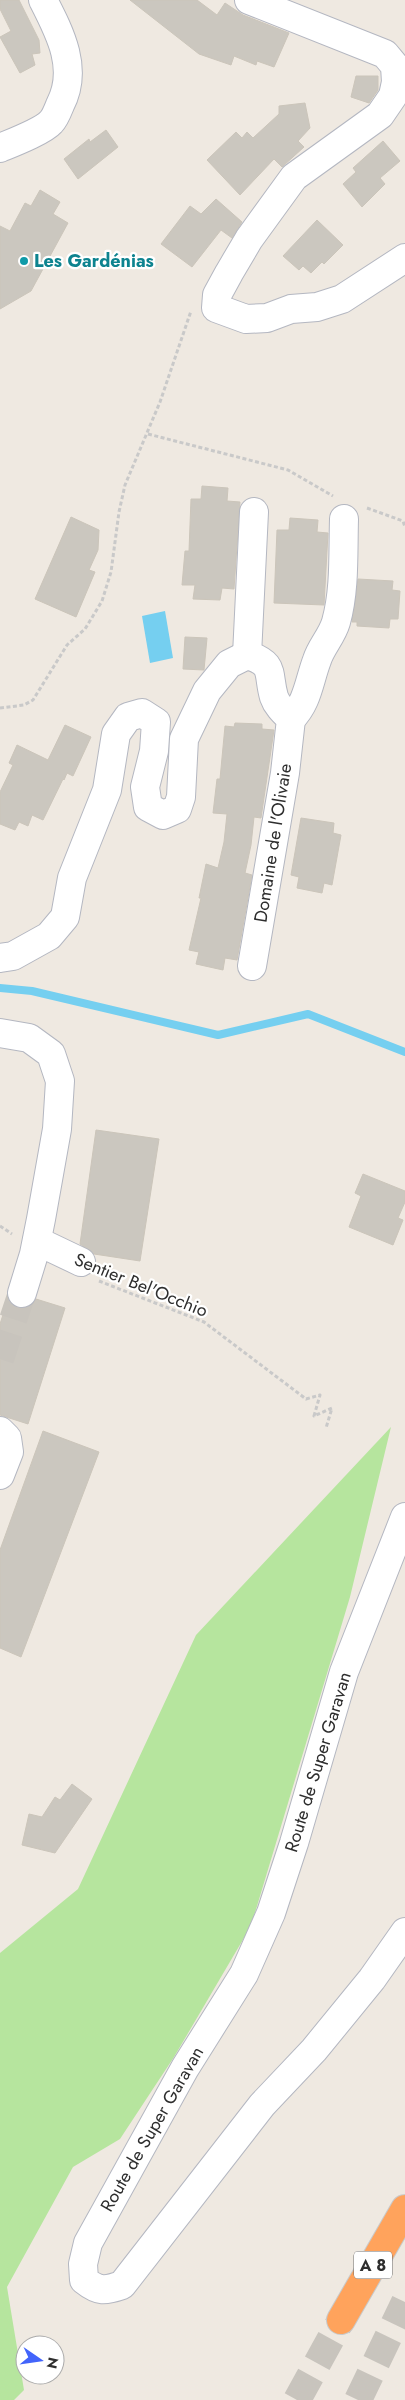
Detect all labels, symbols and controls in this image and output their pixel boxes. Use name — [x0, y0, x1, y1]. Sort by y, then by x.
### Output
place label: Les Gardénias — [34, 248, 154, 274]
marker: Les Gardénias — [18, 255, 30, 267]
street label: Domaine de l'Olivaie — [248, 762, 298, 924]
street label: Sentier Bel'Occhio — [70, 1246, 212, 1324]
street label: Route de Super Garavan — [278, 1669, 358, 1855]
street label: Route de Super Garavan — [94, 2041, 210, 2217]
road number: A 8 — [354, 2252, 392, 2278]
north arrow — [15, 2335, 65, 2385]
text: N — [42, 2355, 64, 2371]

